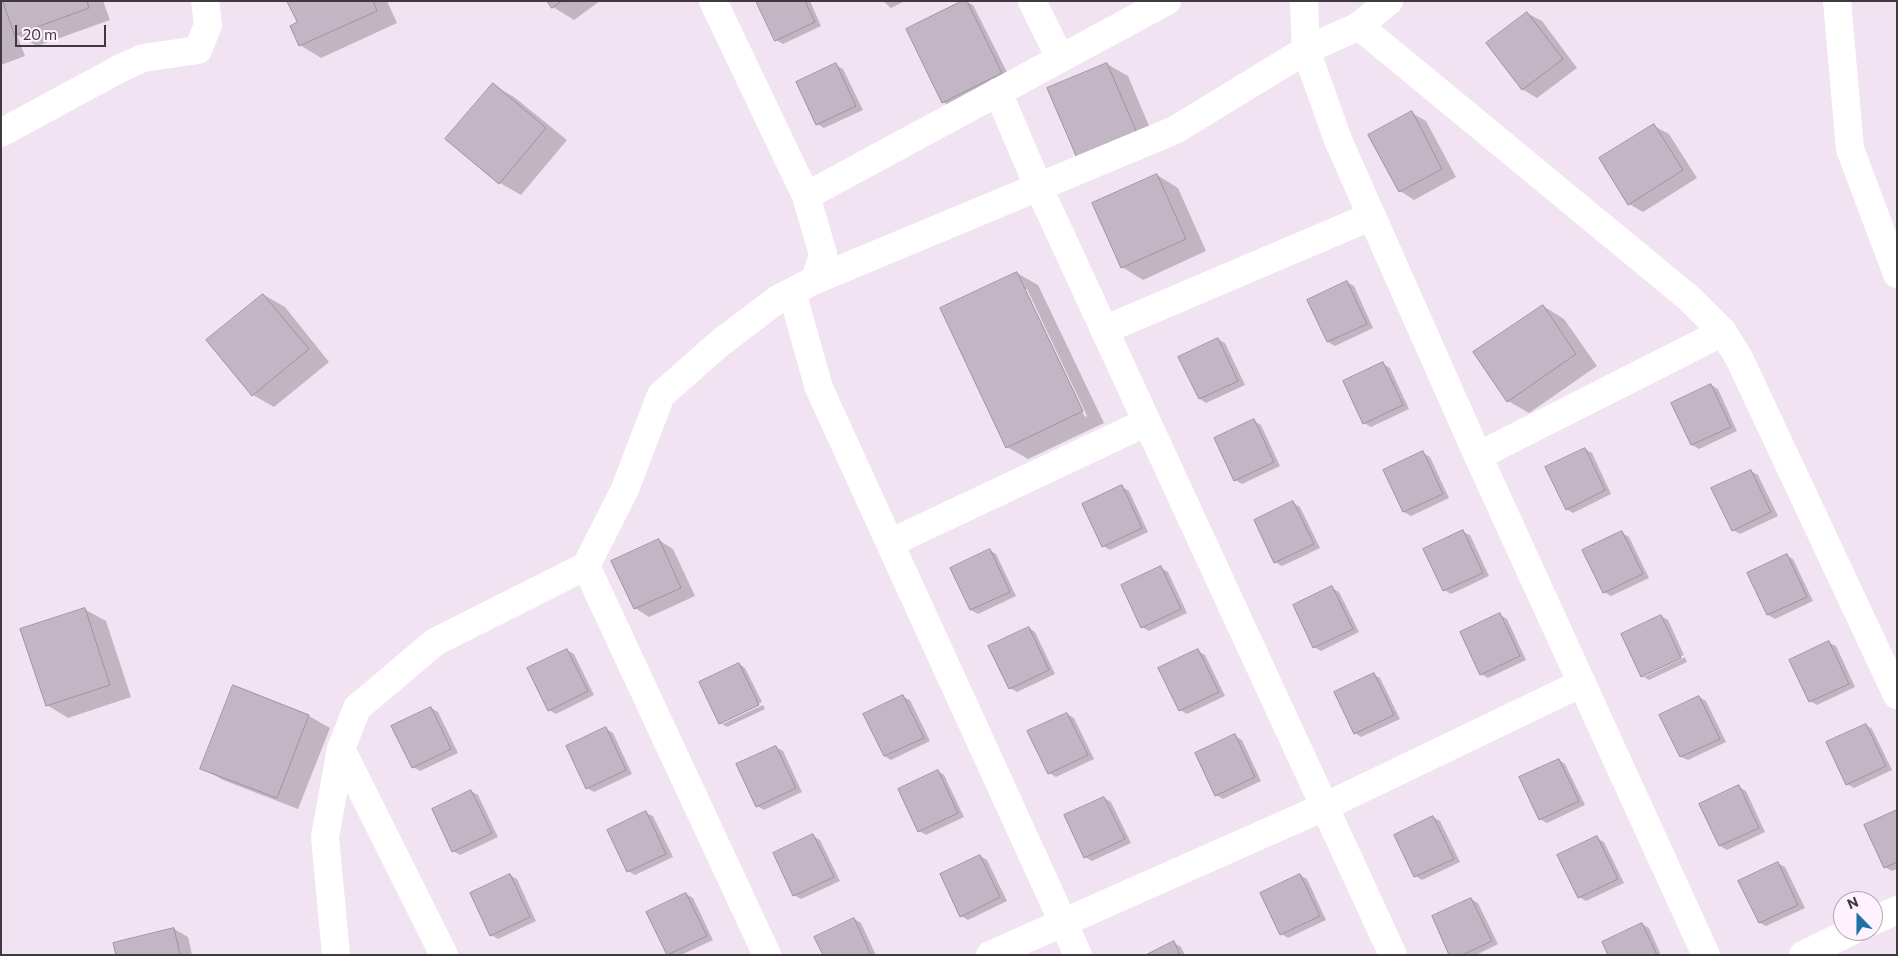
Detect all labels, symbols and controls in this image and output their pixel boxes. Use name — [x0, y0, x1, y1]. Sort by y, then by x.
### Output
scale bar — [18, 15, 109, 47]
text: 20 m — [23, 25, 57, 43]
north arrow — [1833, 891, 1883, 941]
text: N — [1845, 893, 1861, 912]

